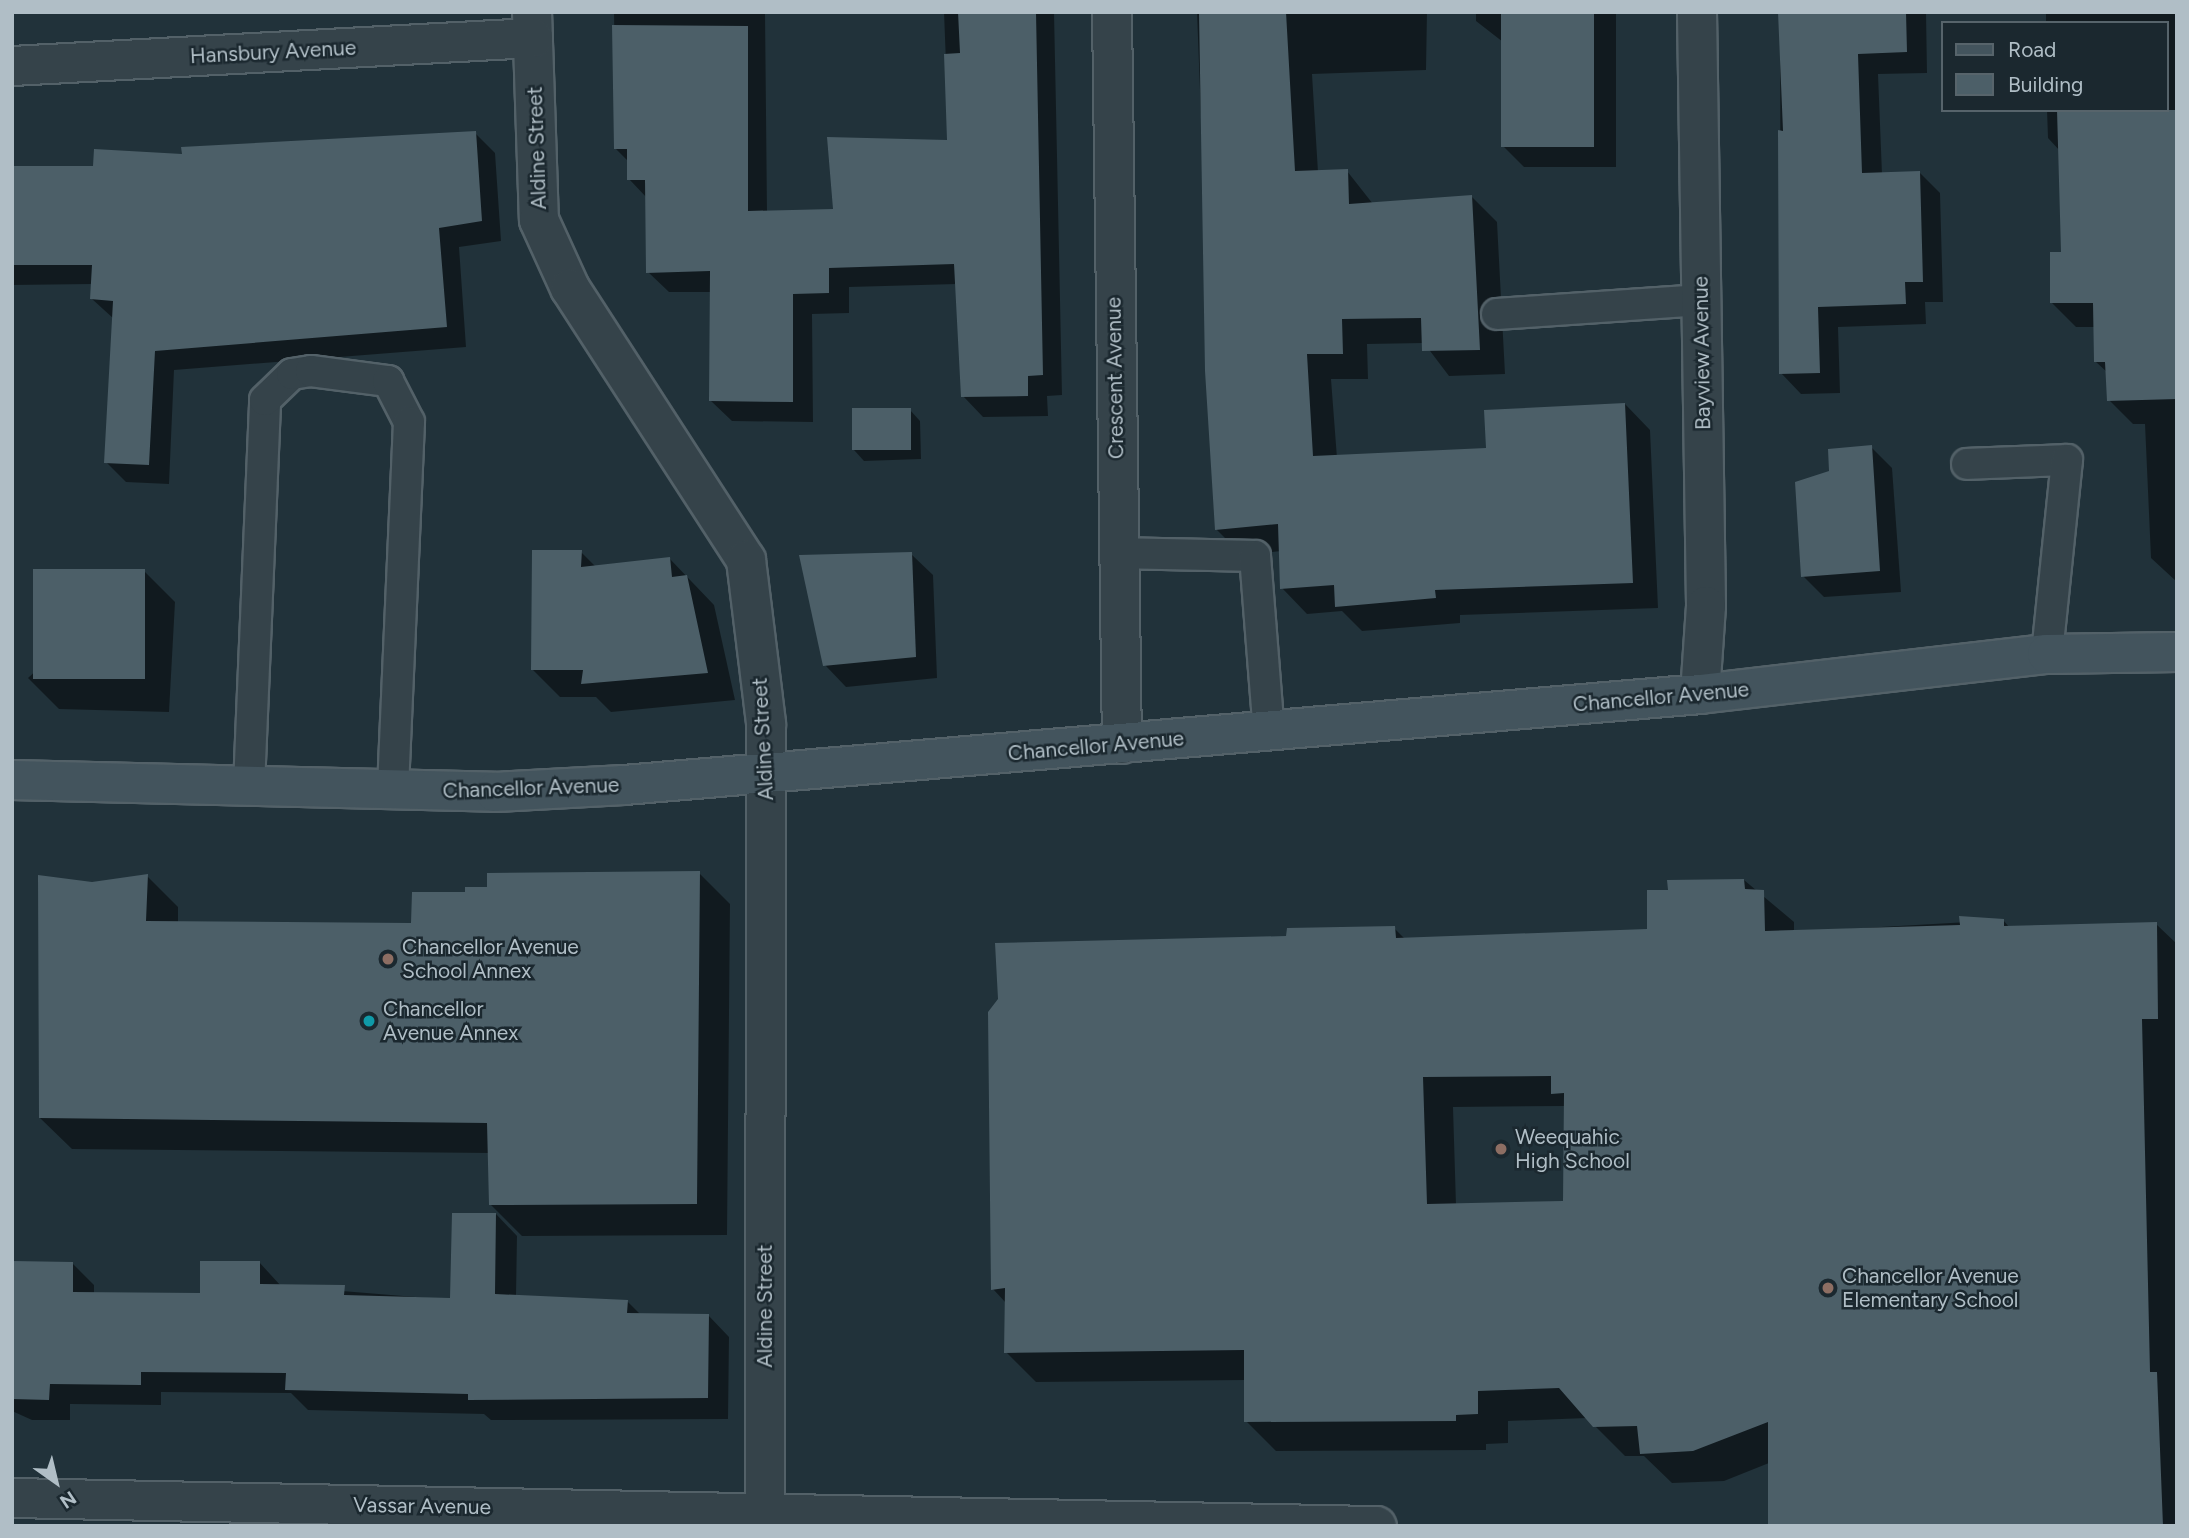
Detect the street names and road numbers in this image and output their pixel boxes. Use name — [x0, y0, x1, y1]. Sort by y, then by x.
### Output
street label: Hansbury Avenue — [189, 35, 357, 69]
street label: Aldine Street — [522, 86, 552, 210]
street label: Bayview Avenue — [1688, 276, 1716, 430]
street label: Crescent Avenue — [1101, 297, 1129, 459]
street label: Aldine Street — [747, 677, 779, 801]
street label: Chancellor Avenue — [1572, 677, 1750, 717]
street label: Chancellor Avenue — [1007, 726, 1185, 766]
street label: Chancellor Avenue — [442, 772, 620, 804]
street label: Aldine Street — [752, 1244, 778, 1368]
street label: Vassar Avenue — [353, 1492, 491, 1520]

